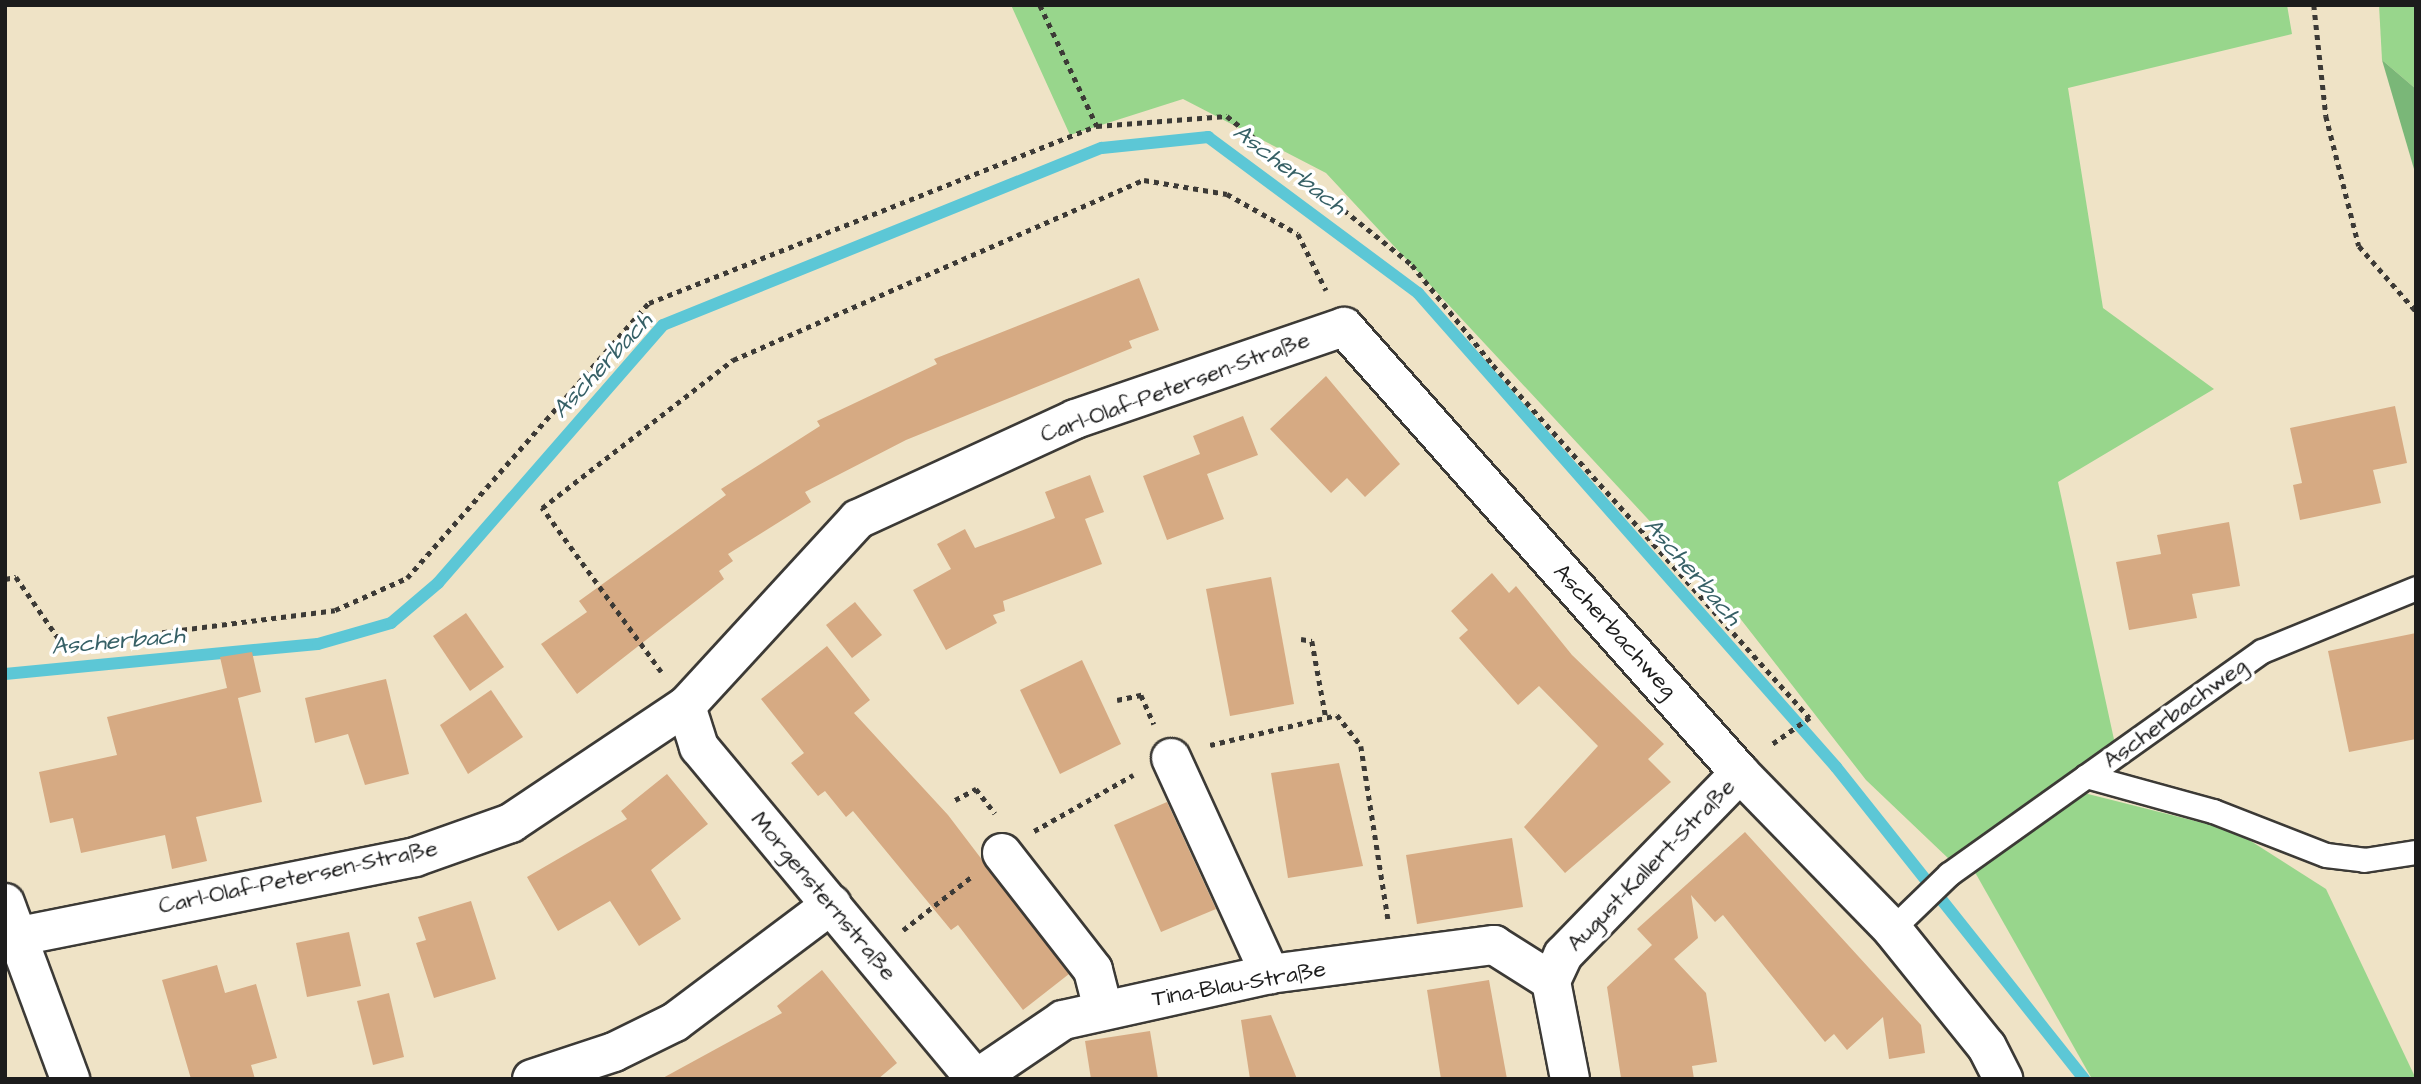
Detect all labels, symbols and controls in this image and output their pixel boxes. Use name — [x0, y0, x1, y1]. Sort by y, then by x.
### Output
water label: Ascherbach — [1227, 118, 1351, 222]
water label: Ascherbach — [547, 307, 659, 425]
street label: Carl-Olaf-Petersen-Straße — [1037, 325, 1313, 449]
water label: Ascherbach — [1637, 512, 1747, 632]
street label: Ascherbachweg — [1548, 558, 1682, 704]
water label: Ascherbach — [50, 622, 186, 662]
street label: Ascherbachweg — [2098, 652, 2252, 774]
street label: August-Kallert-Straße — [1561, 773, 1741, 957]
street label: Morgensternstraße — [745, 806, 903, 986]
street label: Carl-Olaf-Petersen-Straße — [156, 834, 440, 920]
street label: Tina-Blau-Straße — [1150, 955, 1328, 1013]

